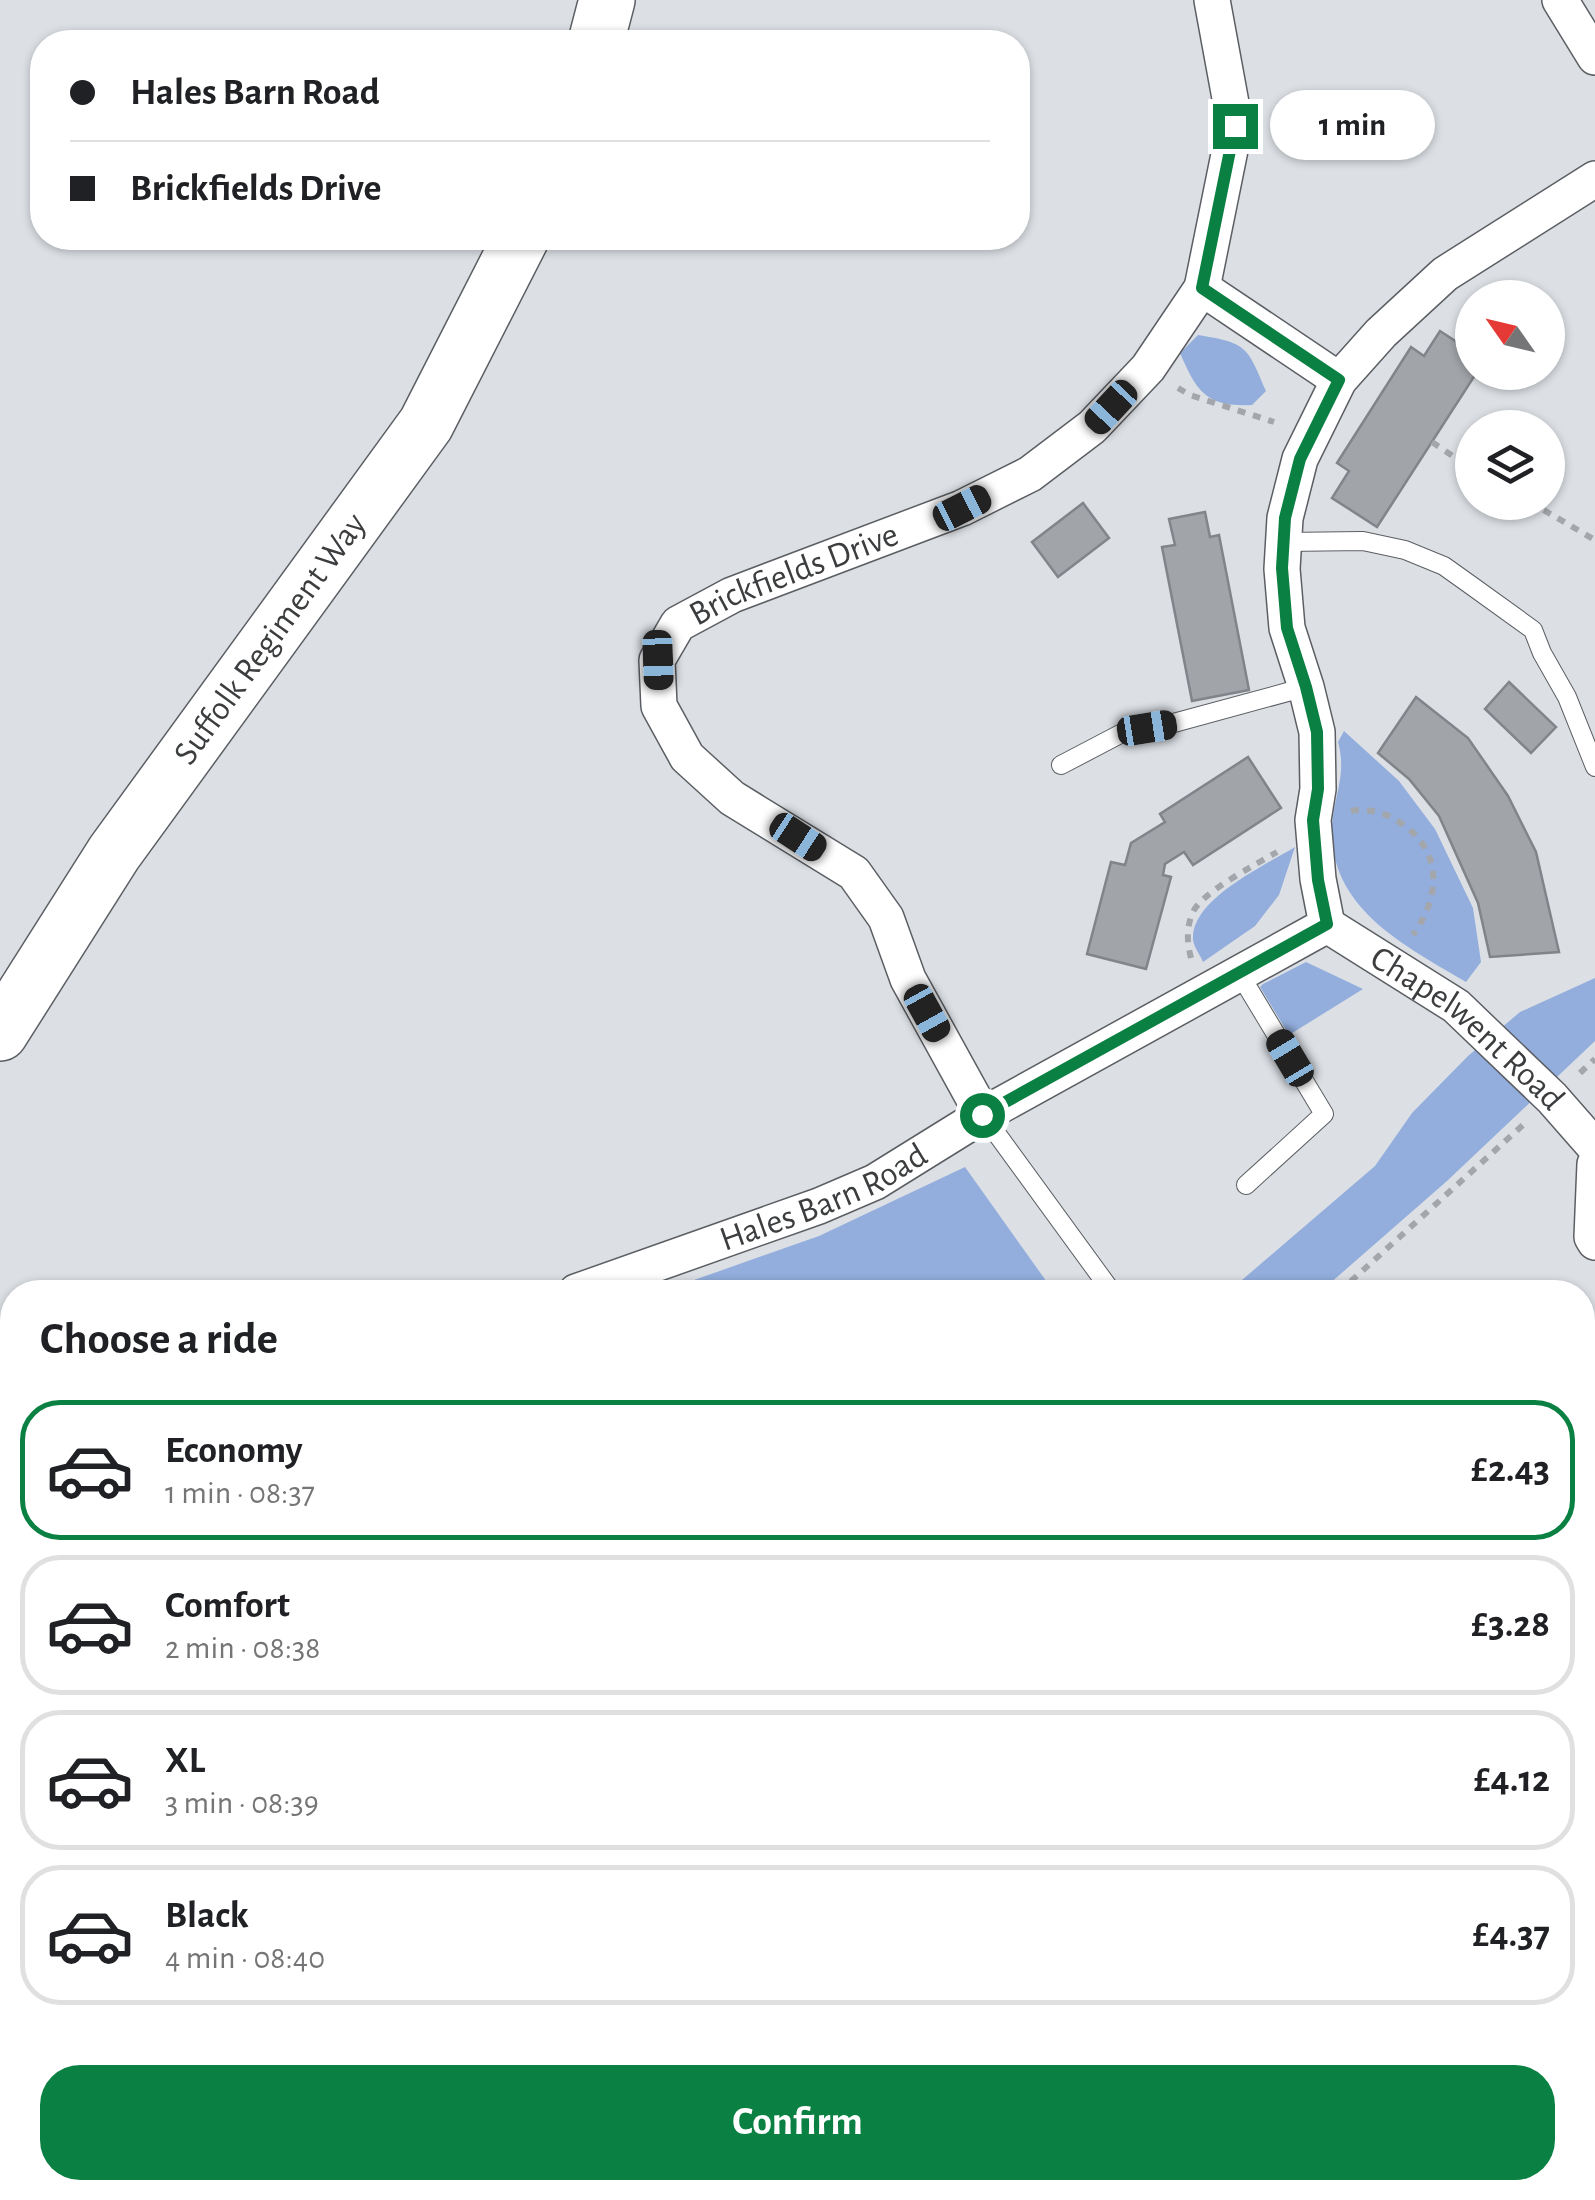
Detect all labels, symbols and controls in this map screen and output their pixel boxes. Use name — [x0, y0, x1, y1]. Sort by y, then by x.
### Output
text: Hales Barn Road — [130, 74, 380, 112]
callout: 1 min — [1270, 91, 1435, 161]
route end — [1213, 104, 1258, 149]
text: 1 min — [1319, 109, 1386, 141]
text: Brickfields Drive — [130, 170, 381, 208]
north arrow — [1455, 280, 1565, 390]
map controls — [1455, 280, 1565, 520]
car — [1080, 375, 1142, 439]
button: layers — [1455, 410, 1565, 520]
car — [928, 481, 996, 535]
street label: Suffolk Regiment Way — [167, 507, 373, 771]
street label: Brickfields Drive — [684, 516, 903, 632]
car — [642, 629, 674, 691]
car — [1115, 708, 1179, 748]
car — [765, 808, 831, 866]
street label: Chapelwent Road — [1365, 940, 1571, 1116]
car — [899, 979, 955, 1047]
car — [1262, 1025, 1318, 1091]
route start — [960, 1093, 1005, 1138]
street label: Hales Barn Road — [715, 1137, 933, 1257]
text: Choose a ride — [40, 1317, 278, 1362]
icon: car — [45, 1425, 135, 1515]
text: Economy — [165, 1432, 303, 1470]
text: £2.43 — [1471, 1451, 1550, 1489]
text: 1 min · 08:37 — [165, 1477, 315, 1509]
icon: car — [45, 1580, 135, 1670]
text: Comfort — [165, 1587, 290, 1625]
text: £3.28 — [1471, 1606, 1550, 1644]
text: 2 min · 08:38 — [165, 1632, 320, 1664]
icon: car — [45, 1735, 135, 1825]
text: XL — [165, 1742, 205, 1780]
text: £4.12 — [1474, 1761, 1550, 1799]
text: 3 min · 08:39 — [165, 1787, 319, 1819]
icon: car — [45, 1890, 135, 1980]
text: Black — [165, 1897, 249, 1935]
text: £4.37 — [1472, 1916, 1550, 1954]
text: 4 min · 08:40 — [165, 1942, 325, 1974]
button: Confirm — [40, 2065, 1555, 2180]

